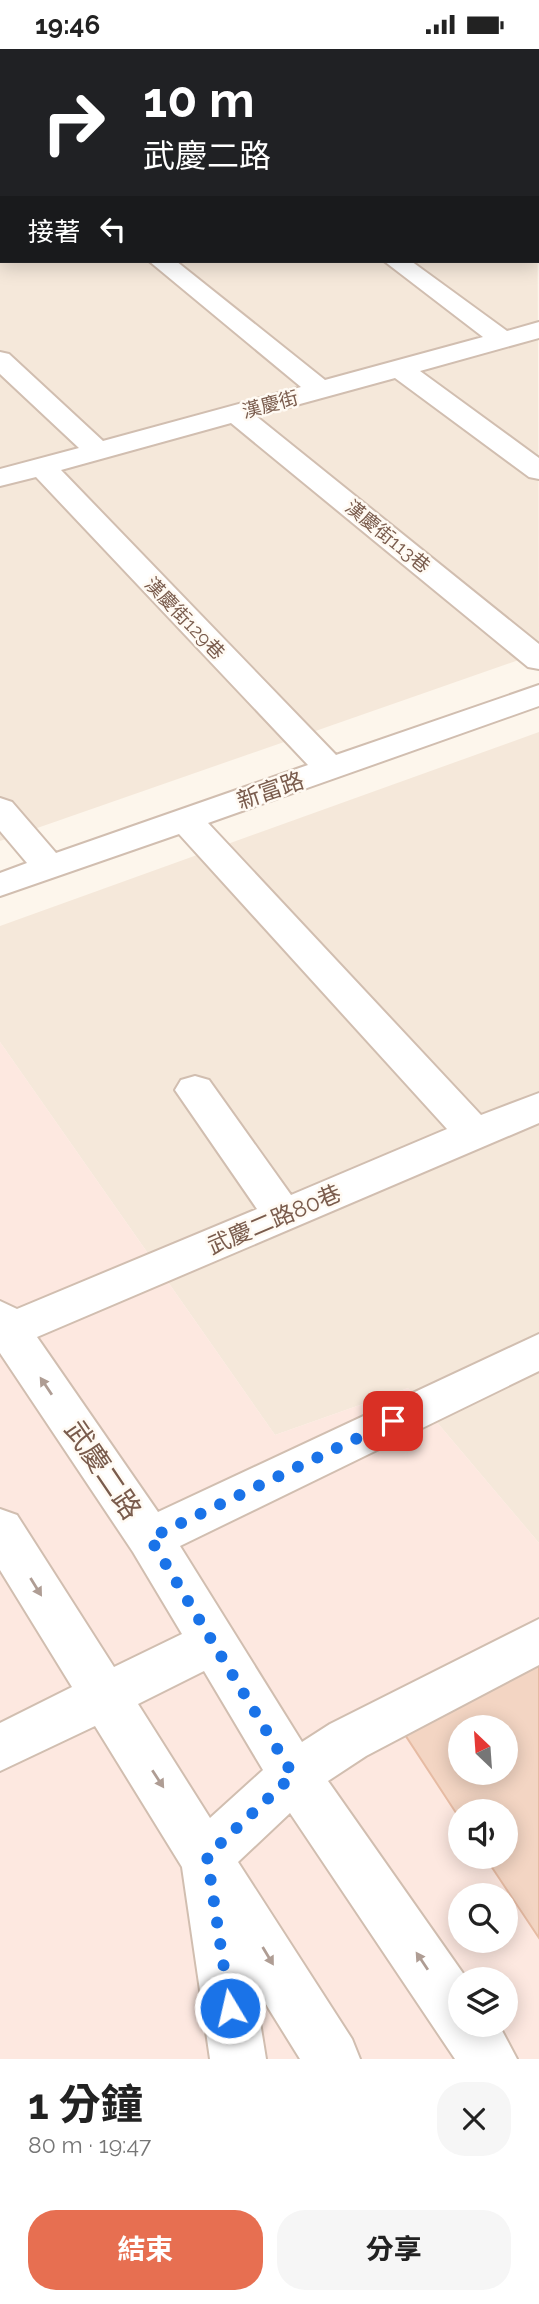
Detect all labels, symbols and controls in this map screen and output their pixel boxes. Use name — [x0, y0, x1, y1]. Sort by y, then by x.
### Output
text: 19:46 — [35, 10, 100, 40]
text: 10 m — [143, 71, 255, 128]
icon: right — [28, 77, 119, 168]
text: 武慶二路 — [143, 137, 271, 174]
icon: left — [94, 210, 132, 248]
text: 接著 — [28, 217, 80, 247]
street label: 漢慶街 — [240, 386, 300, 422]
street label: 漢慶街113巷 — [341, 495, 435, 577]
street label: 漢慶街129巷 — [141, 573, 229, 663]
street label: 新富路 — [233, 766, 307, 814]
street label: 武慶二路80巷 — [203, 1179, 345, 1259]
one-way arrow — [40, 1377, 53, 1396]
pin — [363, 1391, 423, 1451]
icon: arrive — [374, 1402, 412, 1440]
street label: 武慶二路 — [58, 1414, 148, 1526]
one-way arrow — [30, 1577, 43, 1596]
north arrow — [448, 1715, 518, 1785]
map controls — [448, 1715, 518, 2037]
one-way arrow — [151, 1770, 165, 1788]
button: sound — [448, 1799, 518, 1869]
button: search — [448, 1883, 518, 1953]
one-way arrow — [262, 1946, 275, 1965]
one-way arrow — [415, 1952, 429, 1970]
button: layers — [448, 1967, 518, 2037]
position arrow — [193, 1971, 267, 2045]
text: 1 分鐘 — [28, 2080, 143, 2129]
button: close — [437, 2082, 511, 2156]
text: 80 m · 19:47 — [28, 2131, 151, 2158]
button: 結束 — [28, 2210, 263, 2290]
button: 分享 — [277, 2210, 511, 2290]

